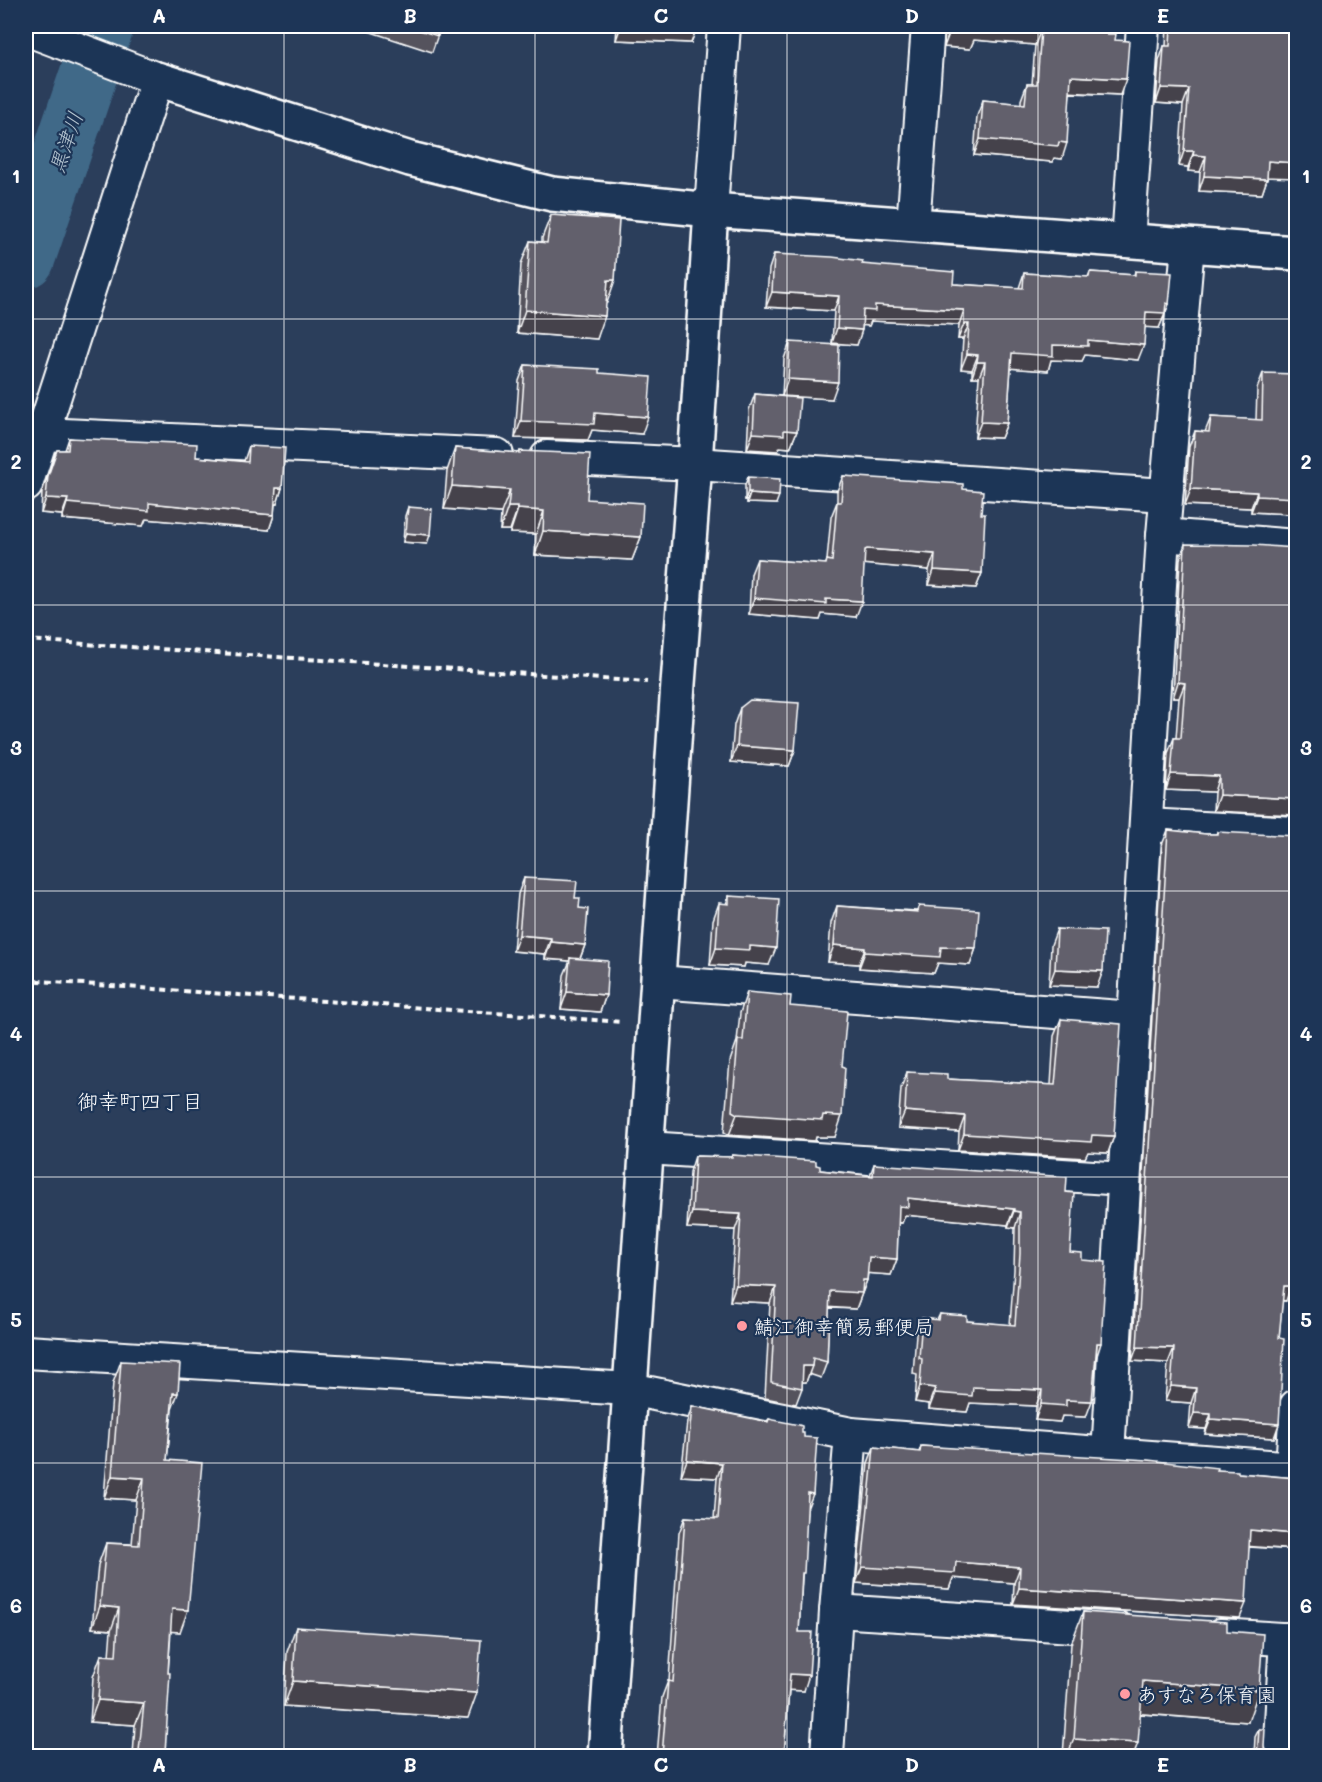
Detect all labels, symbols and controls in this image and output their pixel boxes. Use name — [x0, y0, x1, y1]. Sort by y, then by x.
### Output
text: A — [152, 2, 166, 28]
text: B — [403, 2, 417, 28]
text: C — [654, 2, 669, 28]
text: D — [905, 2, 919, 28]
text: E — [1157, 2, 1169, 28]
water label: 黒津川 — [42, 108, 88, 176]
text: 1 — [12, 162, 20, 188]
text: 1 — [1302, 162, 1310, 188]
text: 2 — [10, 448, 22, 474]
text: 2 — [1300, 448, 1312, 474]
text: 3 — [10, 734, 22, 760]
text: 3 — [1300, 734, 1312, 760]
text: 4 — [10, 1020, 23, 1046]
text: 4 — [1300, 1020, 1313, 1046]
district label: 御幸町四丁目 — [77, 1087, 203, 1114]
text: 5 — [10, 1306, 22, 1332]
text: 5 — [1300, 1306, 1312, 1332]
place label: 鯖江御幸簡易郵便局 — [754, 1313, 934, 1339]
marker: 鯖江御幸簡易郵便局 — [735, 1319, 749, 1333]
text: 6 — [10, 1592, 22, 1618]
text: 6 — [1300, 1592, 1312, 1618]
place label: あすなろ保育園 — [1137, 1681, 1277, 1707]
marker: あすなろ保育園 — [1118, 1687, 1132, 1701]
text: A — [152, 1751, 166, 1777]
text: B — [403, 1751, 417, 1777]
text: C — [654, 1751, 669, 1777]
text: D — [905, 1751, 919, 1777]
text: E — [1157, 1751, 1169, 1777]

